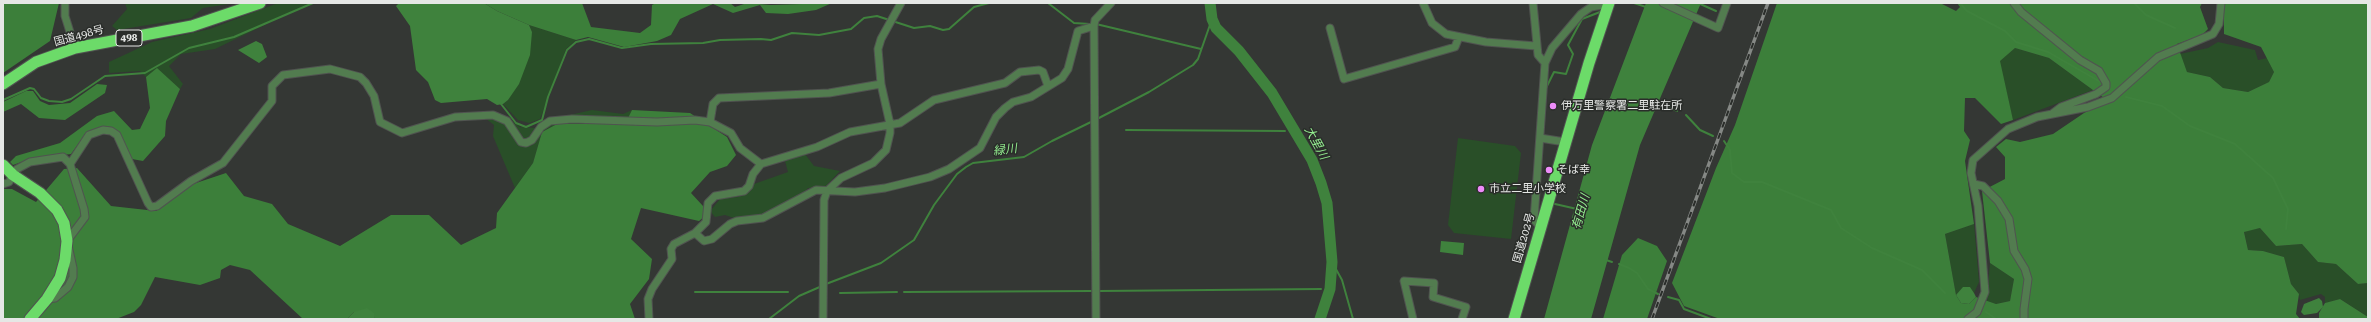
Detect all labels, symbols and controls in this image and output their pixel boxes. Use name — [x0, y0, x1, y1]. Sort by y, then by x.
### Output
street label: 国道498号 — [52, 23, 106, 49]
road number: 498 — [116, 30, 142, 46]
place label: 伊万里警察署二里駐在所 — [1561, 99, 1682, 113]
marker: 伊万里警察署二里駐在所 — [1548, 101, 1558, 111]
water label: 大里川 — [1301, 124, 1331, 162]
water label: 緑川 — [992, 141, 1018, 159]
place label: そば幸 — [1557, 163, 1590, 177]
marker: そば幸 — [1544, 165, 1554, 175]
place label: 市立二里小学校 — [1489, 182, 1566, 196]
marker: 市立二里小学校 — [1476, 184, 1486, 194]
water label: 有田川 — [1569, 193, 1593, 231]
street label: 国道202号 — [1511, 211, 1537, 265]

